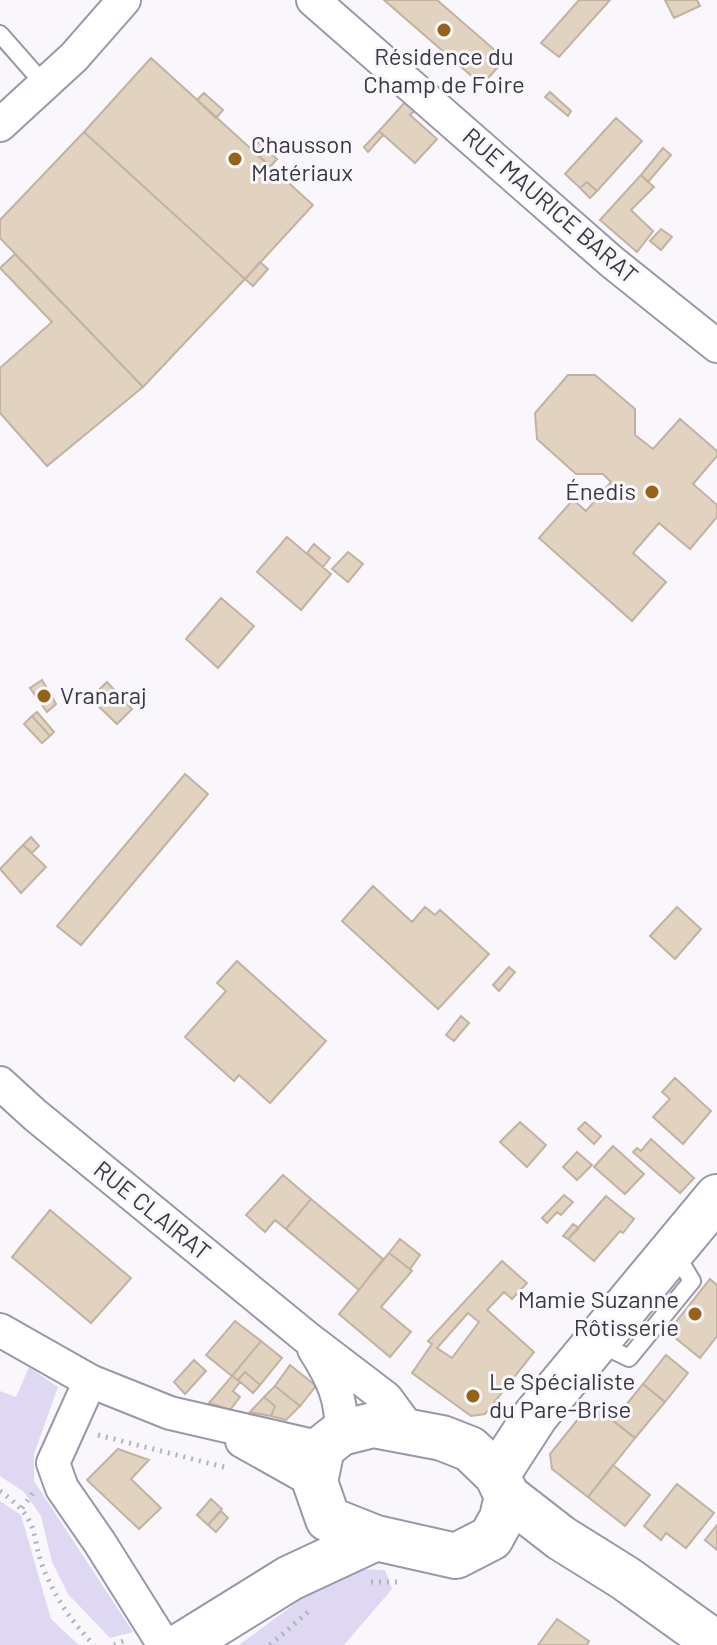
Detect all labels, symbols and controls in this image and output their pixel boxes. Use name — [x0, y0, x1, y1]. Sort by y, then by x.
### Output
marker: Résidence du Champ de Foire — [435, 21, 453, 39]
place label: Résidence du Champ de Foire — [363, 41, 525, 98]
street label: RUE MAURICE BARAT — [457, 121, 645, 289]
place label: Chausson Matériaux — [251, 129, 353, 186]
marker: Chausson Matériaux — [226, 150, 244, 168]
place label: Énedis — [565, 476, 636, 505]
marker: Énedis — [643, 483, 661, 501]
place label: Vranaraj — [60, 680, 147, 709]
marker: Vranaraj — [35, 687, 53, 705]
street label: RUE CLAIRAT — [89, 1154, 217, 1266]
place label: Mamie Suzanne Rôtisserie — [518, 1284, 679, 1341]
marker: Mamie Suzanne Rôtisserie — [686, 1305, 704, 1323]
place label: Le Spécialiste du Pare-Brise — [489, 1366, 635, 1423]
marker: Le Spécialiste du Pare-Brise — [464, 1387, 482, 1405]

